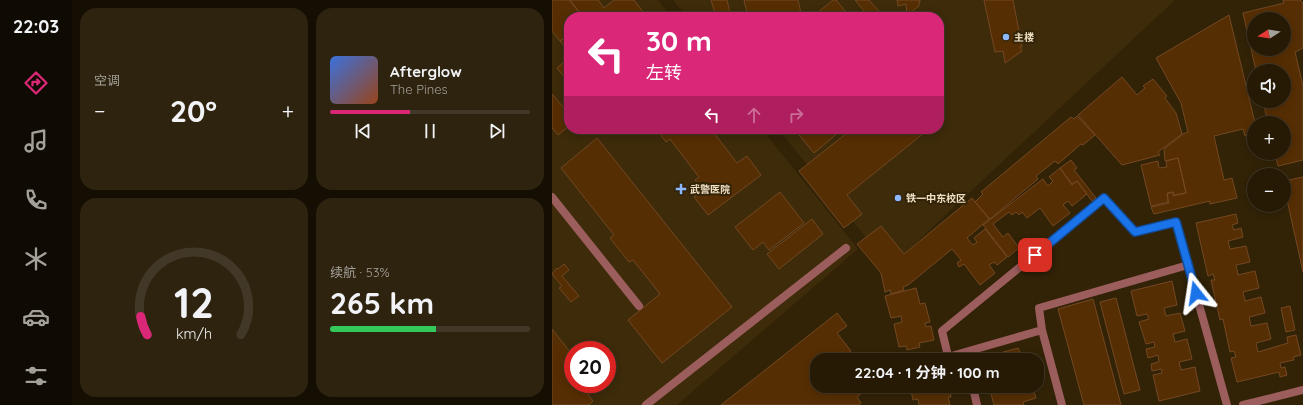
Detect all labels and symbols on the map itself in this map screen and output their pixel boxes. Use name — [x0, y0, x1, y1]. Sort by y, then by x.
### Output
north arrow — [1247, 12, 1291, 56]
place label: 主楼 — [1014, 31, 1034, 44]
marker: 主楼 — [1001, 32, 1011, 42]
marker: 武警医院 — [675, 183, 687, 195]
place label: 武警医院 — [690, 183, 730, 196]
place label: 铁一中东校区 — [906, 192, 966, 205]
marker: 铁一中东校区 — [893, 193, 903, 203]
pin — [1018, 238, 1052, 272]
position arrow — [1175, 272, 1217, 314]
speed limit sign: 20 — [564, 341, 616, 393]

